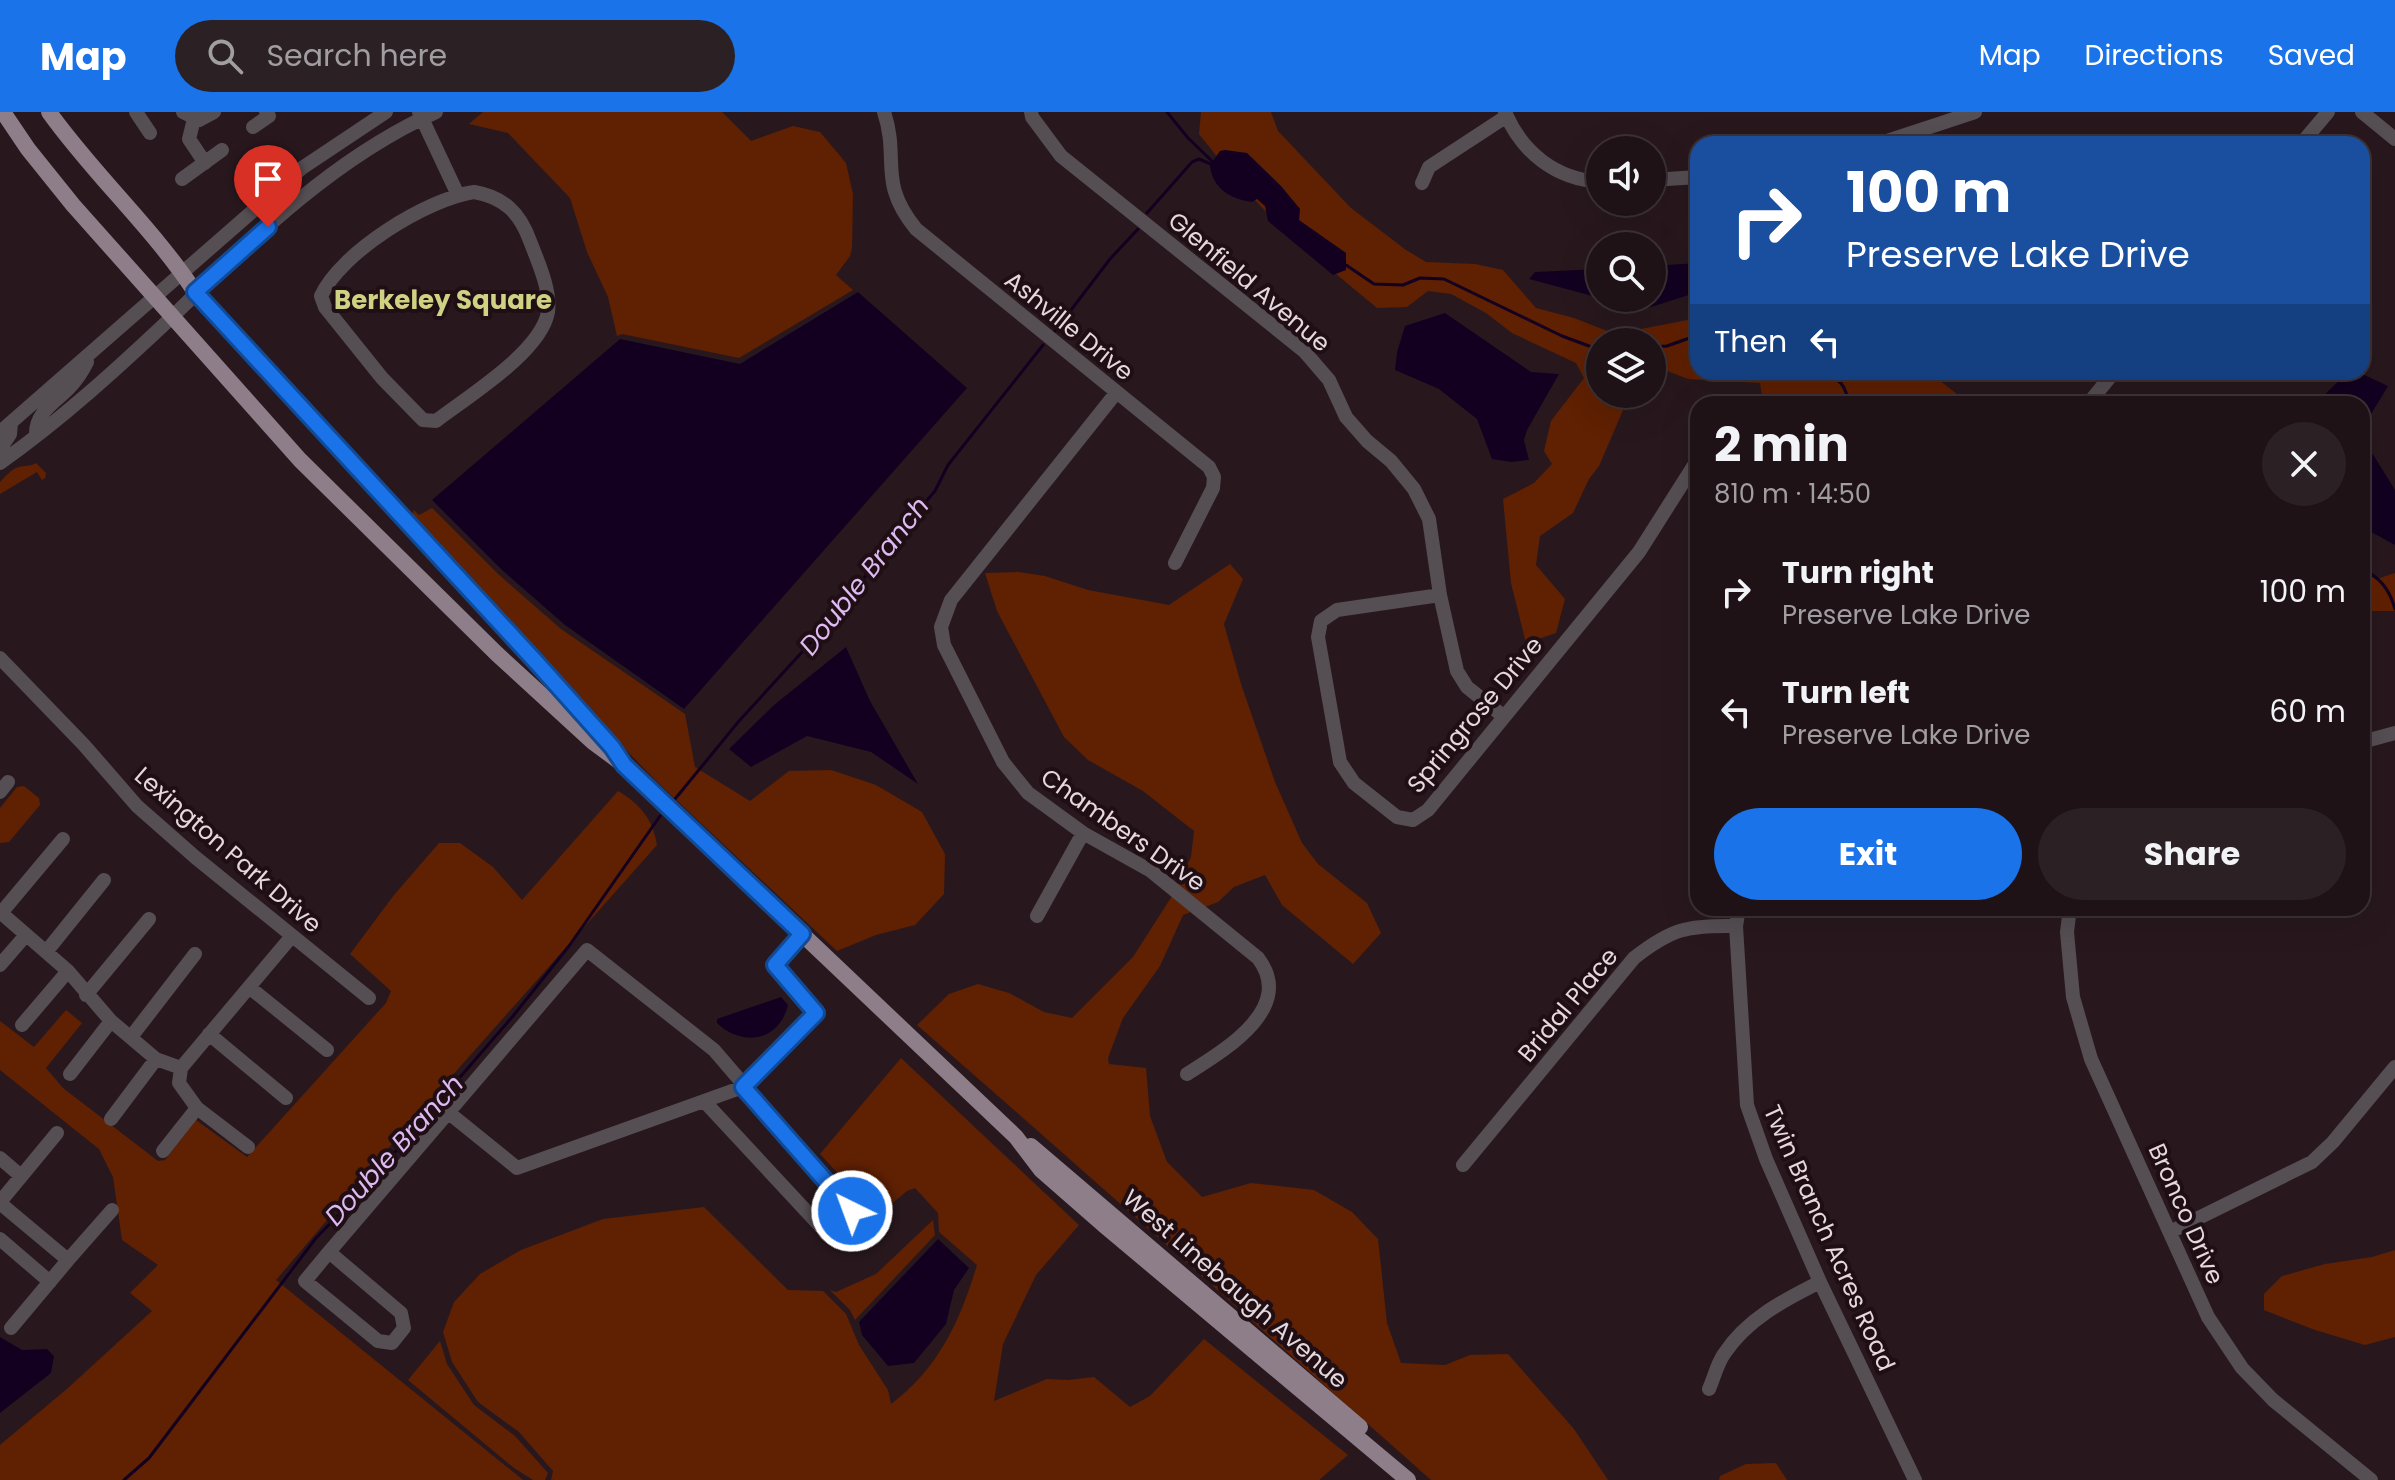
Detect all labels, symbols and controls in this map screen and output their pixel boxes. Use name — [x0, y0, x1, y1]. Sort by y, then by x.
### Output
search box — [175, 20, 735, 92]
text: Map — [40, 30, 127, 83]
icon: search — [203, 34, 247, 78]
text: Search here — [267, 34, 447, 77]
text: Map — [1979, 36, 2041, 75]
text: Directions — [2085, 36, 2224, 75]
text: Saved — [2268, 36, 2355, 75]
map controls — [1586, 136, 1666, 408]
button: sound — [1586, 136, 1666, 216]
pin — [234, 145, 302, 227]
text: 100 m — [1846, 153, 2011, 232]
icon: arrive — [246, 157, 290, 201]
icon: right — [1714, 168, 1818, 272]
street label: Glenfield Avenue — [1161, 204, 1337, 359]
text: Preserve Lake Drive — [1846, 229, 2190, 280]
button: search — [1586, 232, 1666, 312]
street label: Ashville Drive — [998, 263, 1141, 388]
district label: Berkeley Square — [334, 282, 552, 318]
text: Then — [1714, 320, 1787, 363]
icon: left — [1803, 320, 1847, 364]
button: layers — [1586, 328, 1666, 408]
text: 2 min — [1714, 411, 1849, 478]
button: close — [2262, 422, 2346, 506]
text: 810 m · 14:50 — [1714, 476, 1871, 512]
water label: Double Branch — [791, 489, 937, 663]
text: Turn right — [1782, 551, 1934, 594]
icon: right — [1714, 570, 1758, 614]
text: 100 m — [2260, 570, 2346, 613]
text: Preserve Lake Drive — [1782, 597, 2030, 633]
street label: Springrose Drive — [1399, 629, 1550, 800]
text: Turn left — [1782, 671, 1910, 714]
icon: left — [1714, 690, 1758, 734]
text: 60 m — [2269, 690, 2346, 733]
text: Preserve Lake Drive — [1782, 717, 2030, 753]
street label: Lexington Park Drive — [128, 759, 329, 940]
street label: Chambers Drive — [1034, 760, 1212, 899]
button: Exit — [1714, 808, 2022, 900]
button: Share — [2038, 808, 2346, 900]
street label: Bridal Place — [1510, 941, 1625, 1069]
water label: Double Branch — [316, 1067, 472, 1233]
street label: Twin Branch Acres Road — [1756, 1100, 1903, 1376]
street label: Bronco Drive — [2141, 1138, 2232, 1289]
position arrow — [810, 1169, 894, 1253]
street label: West Linebaugh Avenue — [1116, 1182, 1355, 1396]

